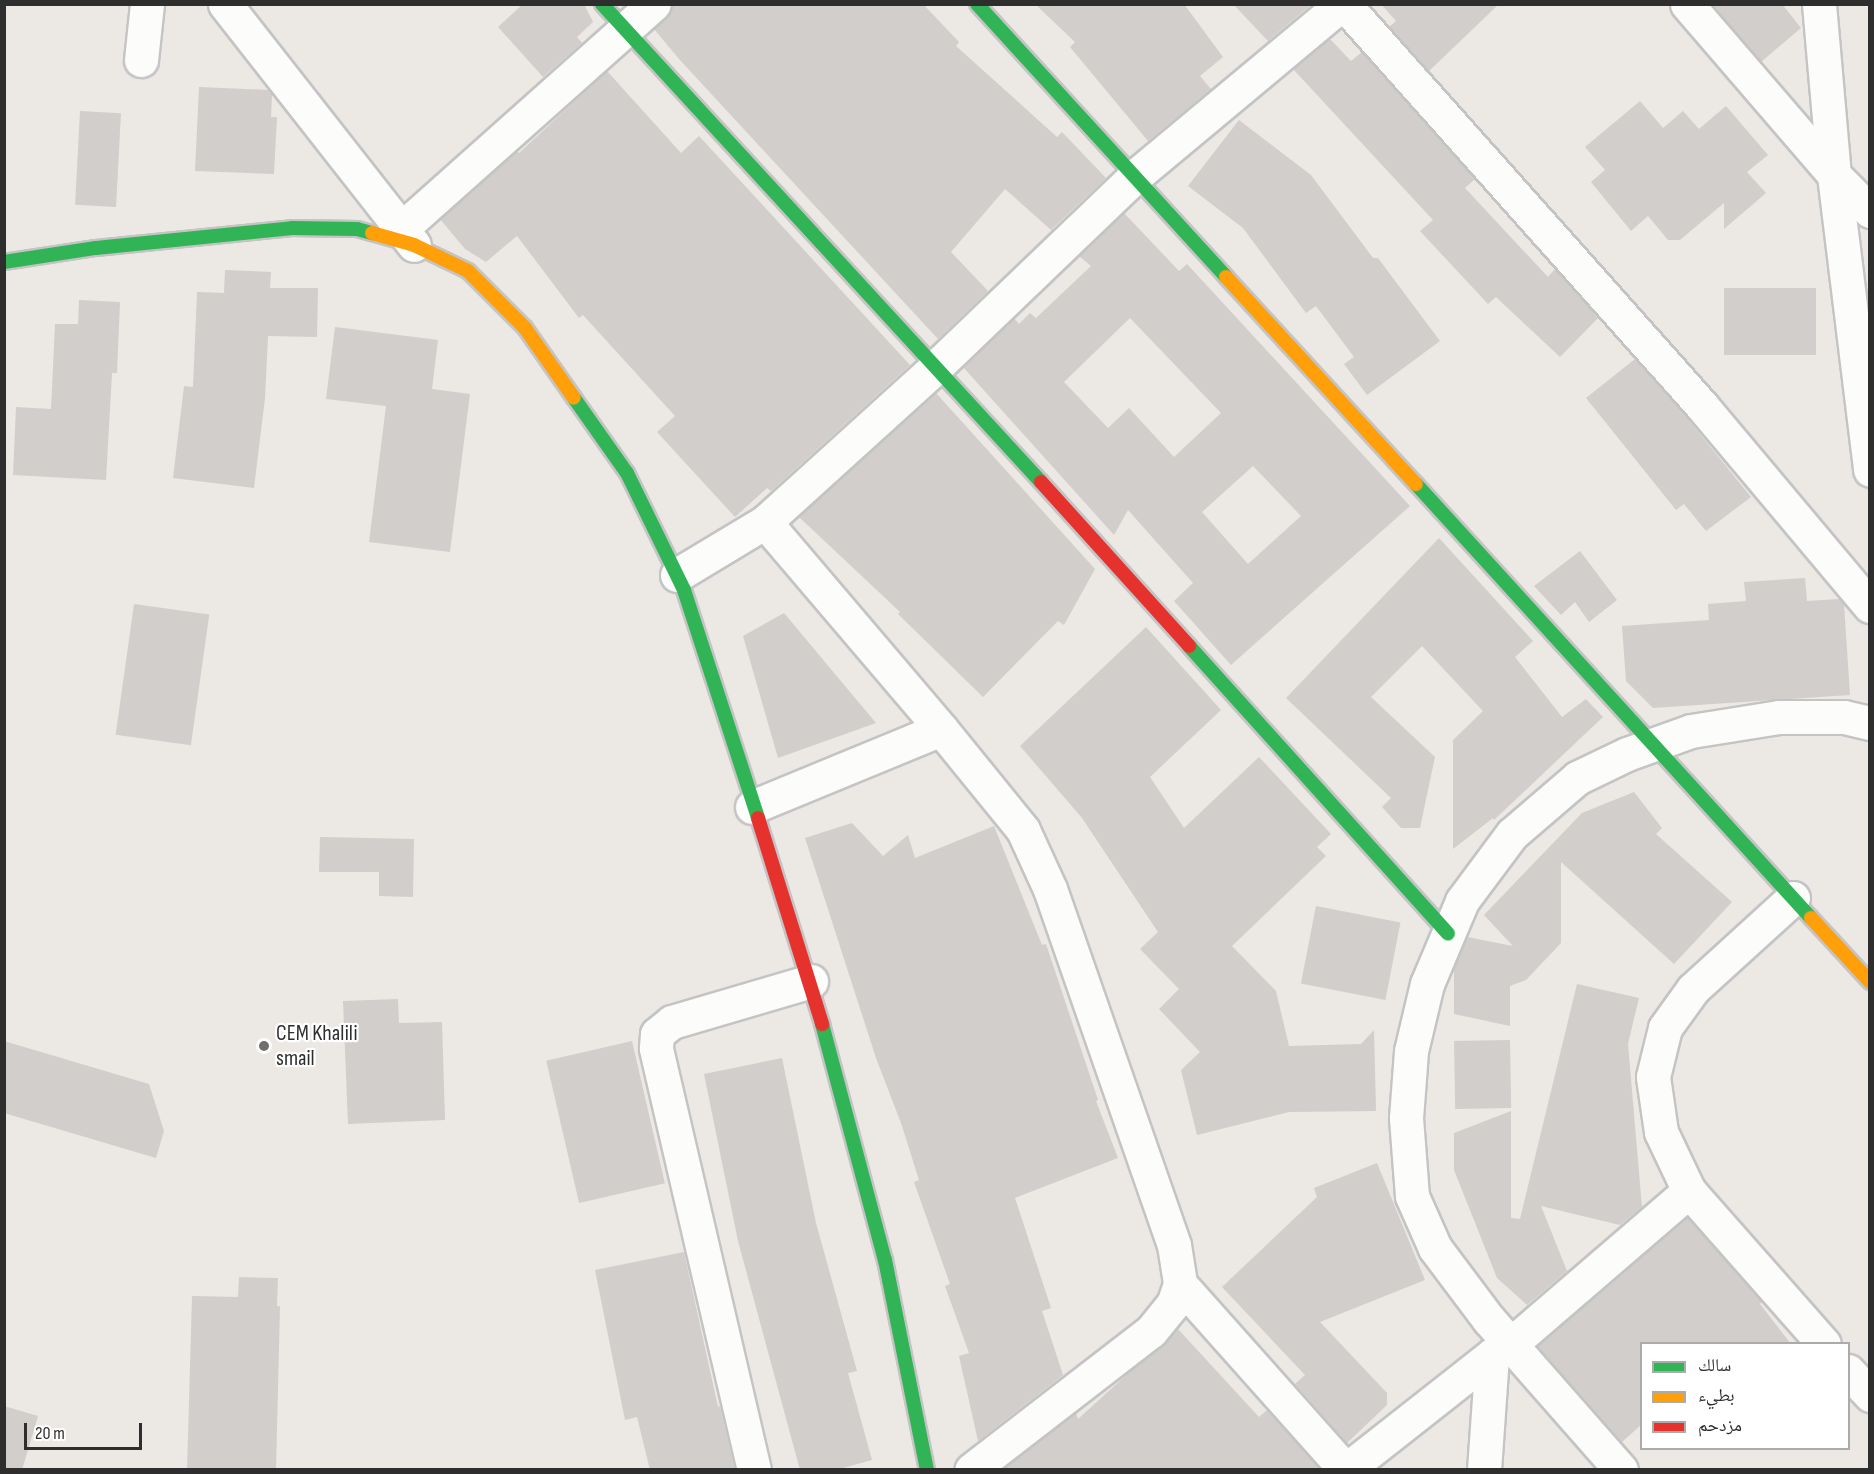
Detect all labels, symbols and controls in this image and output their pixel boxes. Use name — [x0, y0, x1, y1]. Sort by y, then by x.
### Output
place label: CEM Khalili smail — [276, 1020, 357, 1072]
marker: CEM Khalili smail — [257, 1039, 271, 1053]
legend — [1640, 1342, 1850, 1450]
text: سالك — [1698, 1355, 1731, 1376]
text: بطيء — [1698, 1385, 1735, 1406]
scale bar — [27, 1411, 146, 1449]
text: مزدحم — [1698, 1415, 1742, 1436]
text: 20 m — [35, 1423, 65, 1444]

